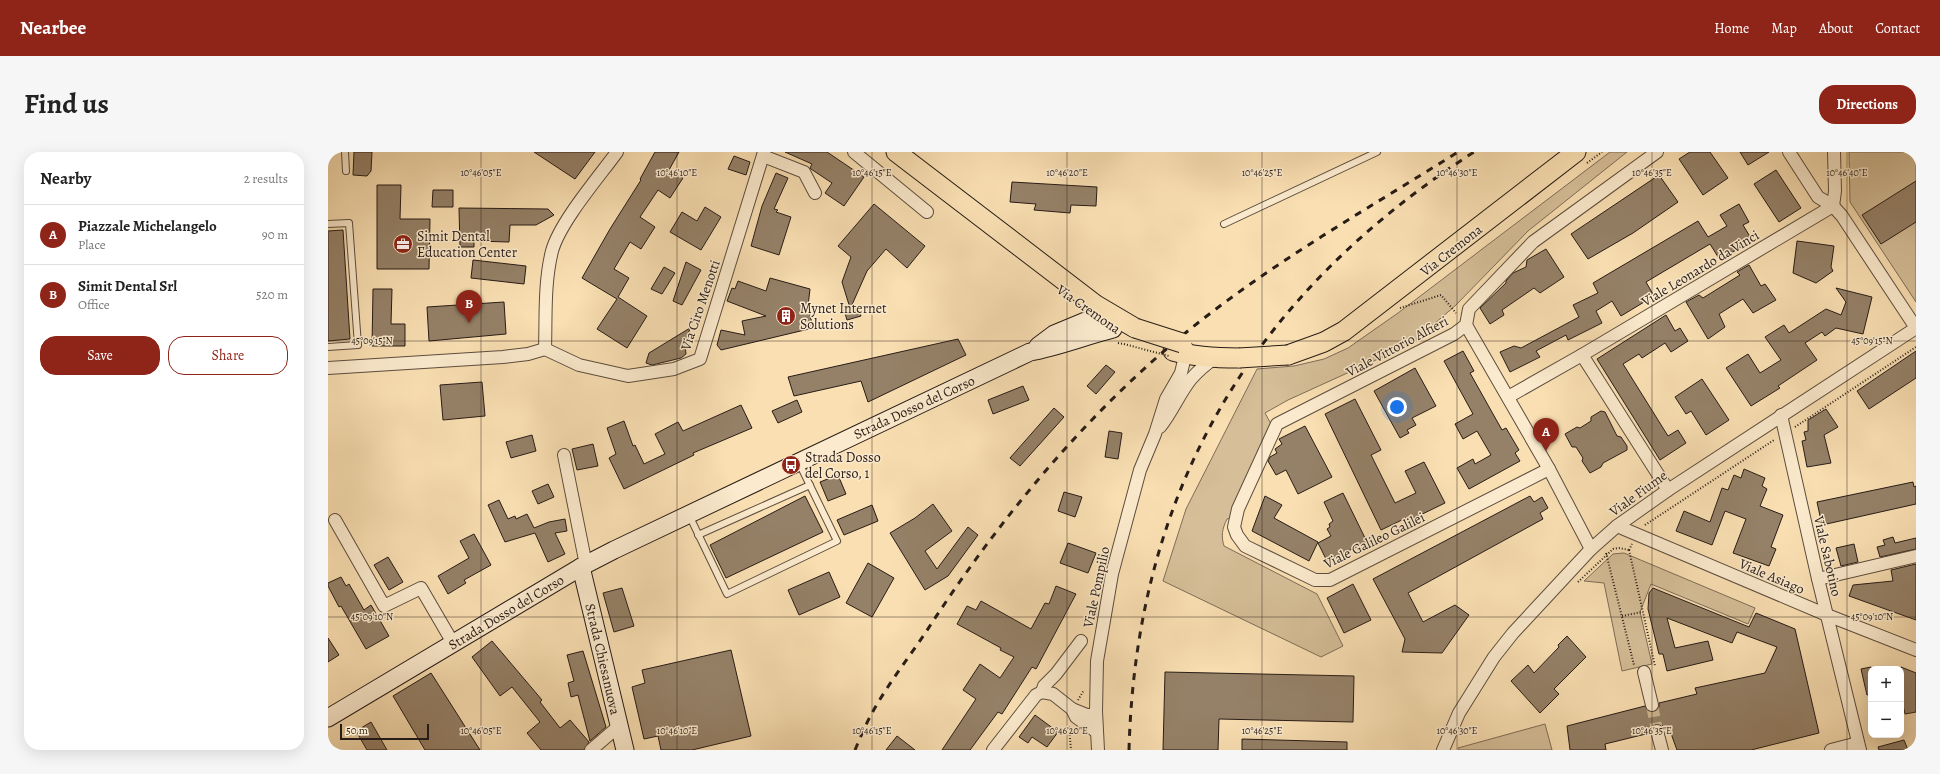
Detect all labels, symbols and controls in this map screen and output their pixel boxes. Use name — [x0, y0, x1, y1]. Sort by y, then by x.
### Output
text: Nearbee — [20, 15, 86, 41]
text: Home — [1714, 19, 1749, 38]
text: Map — [1771, 19, 1797, 38]
text: About — [1819, 19, 1853, 38]
text: Contact — [1875, 19, 1920, 38]
text: Find us — [24, 85, 109, 123]
button: Directions — [1819, 85, 1916, 124]
text: 10°46'05"E — [460, 166, 502, 179]
text: 10°46'10"E — [657, 166, 697, 179]
text: 10°46'15"E — [852, 166, 892, 179]
text: 10°46'20"E — [1046, 166, 1088, 179]
text: 10°46'25"E — [1242, 166, 1282, 179]
text: 10°46'30"E — [1436, 166, 1478, 179]
text: 10°46'35"E — [1632, 166, 1672, 179]
text: 10°46'40"E — [1826, 166, 1868, 179]
text: Nearby — [40, 167, 91, 190]
text: 2 results — [244, 170, 288, 187]
text: Piazzale Michelangelo — [78, 216, 217, 236]
street label: Via Cremona — [1416, 220, 1487, 281]
text: A — [49, 226, 57, 243]
text: 90 m — [262, 226, 288, 243]
street label: Viale Leonardo da Vinci — [1637, 226, 1763, 312]
place label: Simit Dental Education Center — [417, 227, 518, 262]
office icon: Simit Dental Education Center — [392, 233, 414, 255]
text: Place — [78, 236, 106, 253]
street label: Via Ciro Menotti — [676, 257, 725, 354]
text: Simit Dental Srl — [78, 276, 177, 296]
street label: Via Cremona — [1052, 280, 1125, 339]
text: B — [49, 286, 57, 303]
text: 520 m — [256, 286, 288, 303]
pin: B — [456, 290, 482, 323]
text: Office — [78, 296, 110, 313]
place label: Mynet Internet Solutions — [800, 299, 887, 334]
building icon: Mynet Internet Solutions — [775, 305, 797, 327]
street label: Viale Vittorio Alfieri — [1342, 311, 1452, 382]
text: 45°09'15"N — [351, 334, 393, 347]
text: 45°09'15"N — [1851, 334, 1893, 347]
button: Save — [40, 336, 160, 375]
button: Share — [168, 336, 288, 375]
street label: Strada Dosso del Corso — [850, 371, 978, 444]
your location — [1387, 397, 1407, 417]
pin: A — [1533, 418, 1559, 451]
place label: Strada Dosso del Corso, 1 — [805, 448, 881, 483]
bus stop icon: Strada Dosso del Corso, 1 — [780, 454, 802, 476]
street label: Viale Fiume — [1605, 466, 1671, 521]
street label: Viale Galileo Galilei — [1320, 508, 1428, 574]
street label: Viale Sabotino — [1809, 513, 1846, 598]
street label: Viale Pompilio — [1078, 545, 1114, 630]
street label: Viale Asiago — [1735, 554, 1807, 599]
street label: Strada Dosso del Corso — [445, 570, 568, 655]
street label: Strada Chiesanuova — [580, 602, 625, 717]
text: 45°09'10"N — [351, 610, 393, 623]
text: 45°09'10"N — [1851, 610, 1893, 623]
map controls — [1868, 666, 1904, 738]
button: + — [1868, 666, 1904, 702]
button: − — [1868, 702, 1904, 738]
scale bar — [340, 722, 429, 741]
text: 50 m — [346, 723, 368, 738]
text: 10°46'05"E — [460, 724, 502, 737]
text: 10°46'10"E — [657, 724, 697, 737]
text: 10°46'15"E — [852, 724, 892, 737]
text: 10°46'20"E — [1046, 724, 1088, 737]
text: 10°46'25"E — [1242, 724, 1282, 737]
text: 10°46'30"E — [1436, 724, 1478, 737]
text: 10°46'35"E — [1632, 724, 1672, 737]

